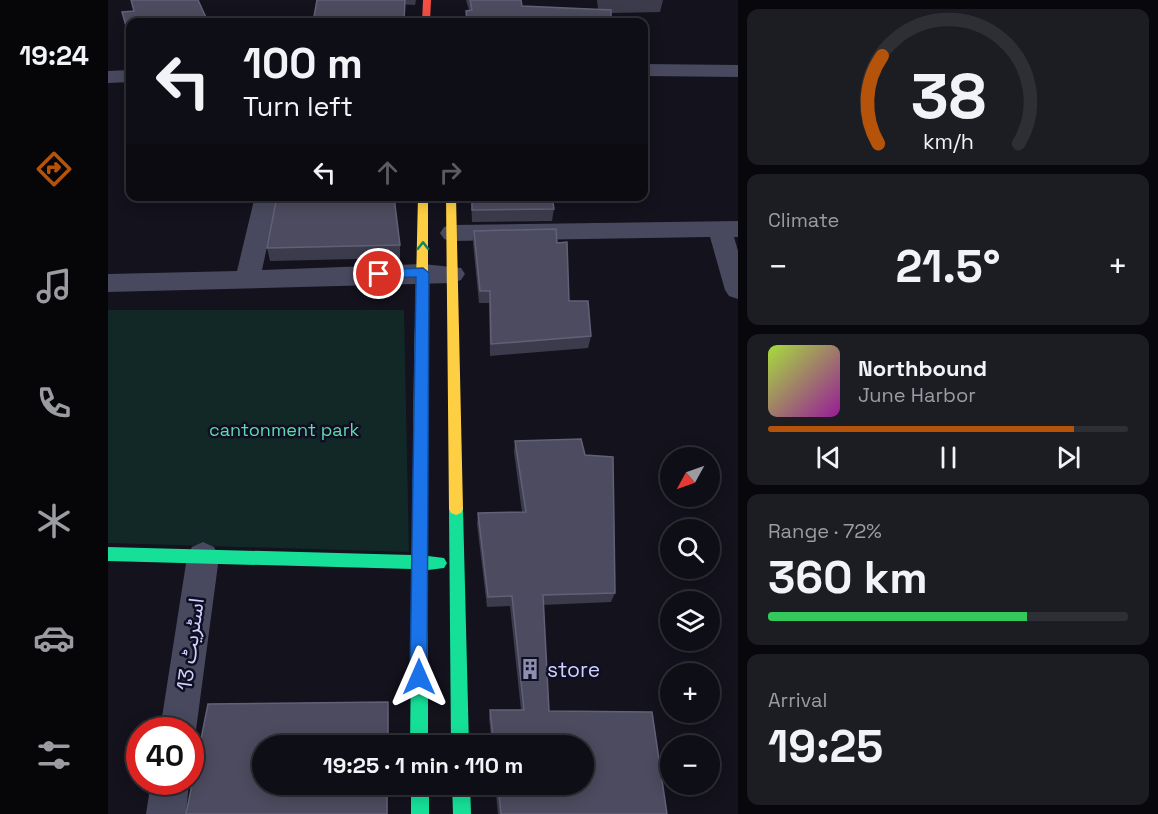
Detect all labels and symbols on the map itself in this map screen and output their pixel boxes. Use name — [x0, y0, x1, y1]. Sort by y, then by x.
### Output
one-way arrow — [417, 242, 429, 251]
pin — [353, 248, 404, 299]
park label: cantonment park — [209, 418, 359, 441]
north arrow — [660, 447, 720, 507]
street label: اسٹریٹ 13 — [170, 596, 210, 692]
position arrow — [387, 645, 451, 709]
place label: store — [547, 656, 600, 683]
building icon: store — [518, 657, 542, 681]
speed limit sign: 40 — [126, 717, 204, 795]

